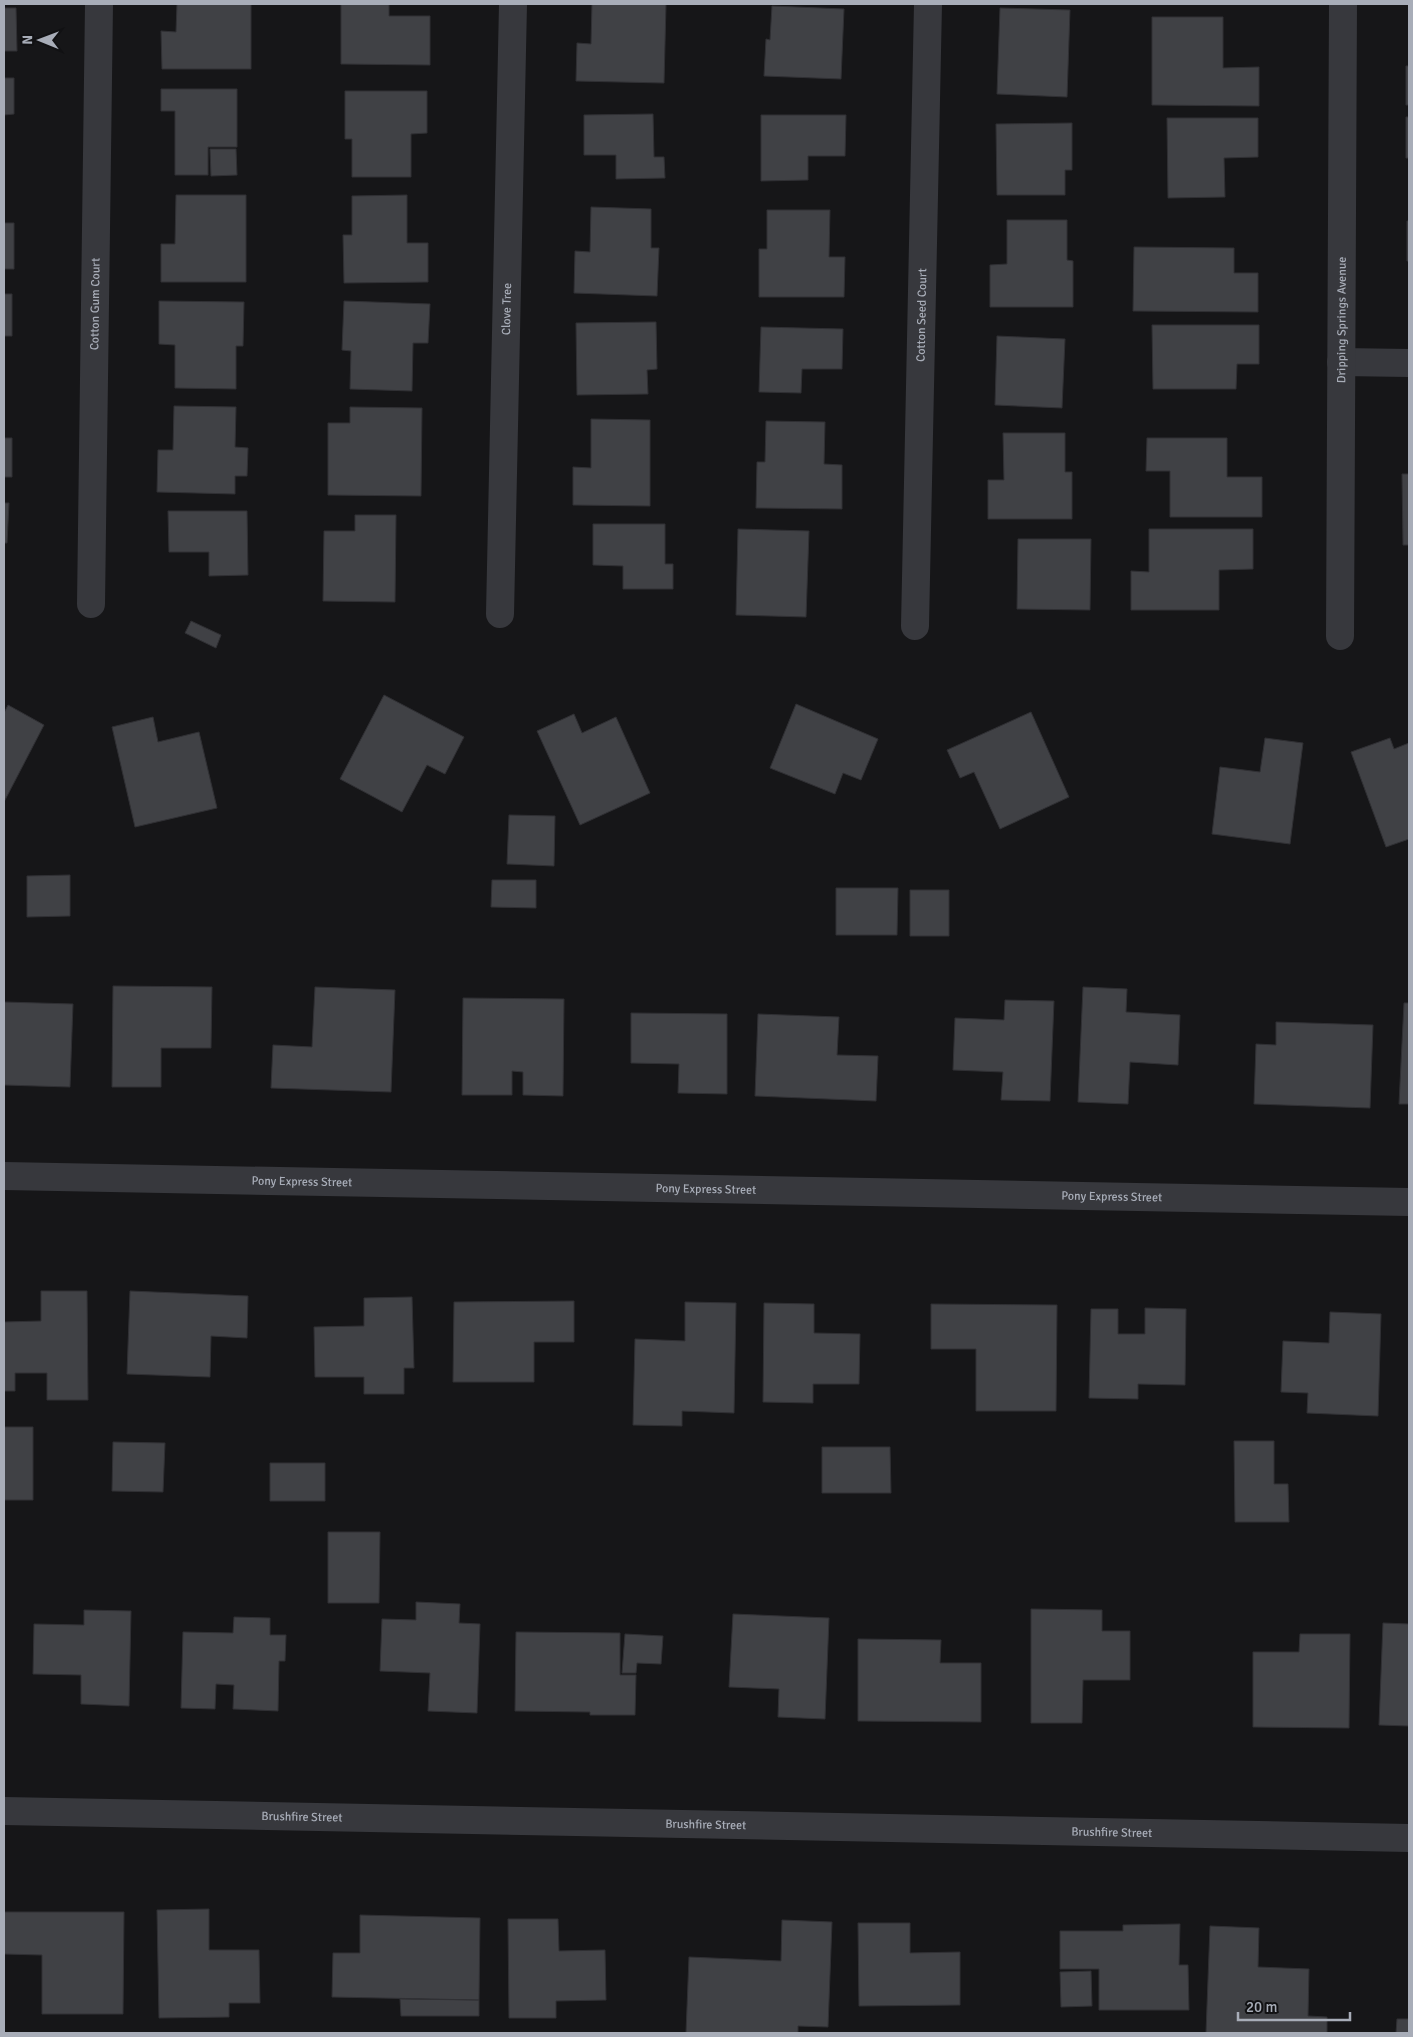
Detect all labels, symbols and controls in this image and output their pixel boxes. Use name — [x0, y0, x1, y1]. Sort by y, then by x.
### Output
north arrow — [15, 15, 65, 65]
text: N — [19, 35, 36, 45]
street label: Dripping Springs Avenue — [1334, 257, 1349, 383]
street label: Cotton Gum Court — [87, 258, 103, 350]
street label: Cotton Seed Court — [913, 268, 930, 362]
street label: Clove Tree — [498, 283, 515, 335]
street label: Pony Express Street — [251, 1173, 352, 1190]
street label: Pony Express Street — [655, 1181, 756, 1197]
street label: Pony Express Street — [1061, 1188, 1162, 1205]
street label: Brushfire Street — [261, 1808, 343, 1825]
street label: Brushfire Street — [665, 1816, 747, 1833]
street label: Brushfire Street — [1071, 1824, 1152, 1841]
scale bar — [1238, 1990, 1350, 2022]
text: 20 m — [1246, 1998, 1277, 2016]

